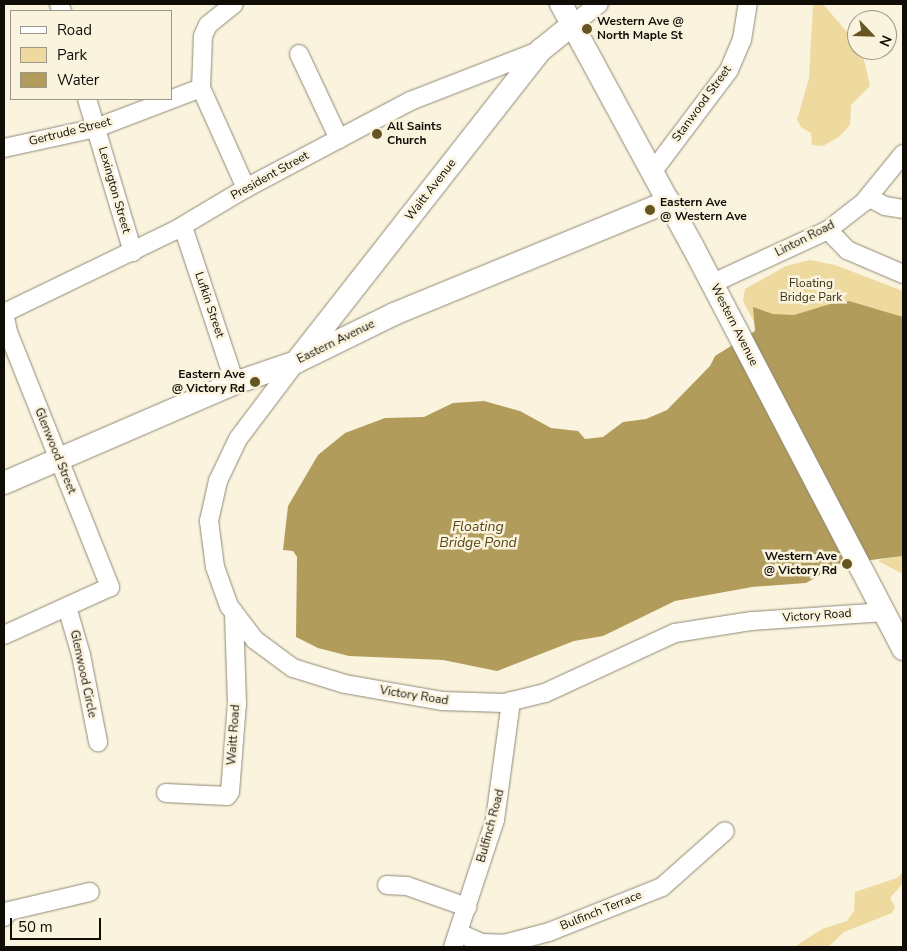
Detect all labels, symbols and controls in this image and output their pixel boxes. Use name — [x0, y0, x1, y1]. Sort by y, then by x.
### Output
legend — [10, 10, 172, 100]
north arrow — [847, 10, 897, 60]
place label: Western Ave @ North Maple St — [597, 15, 684, 43]
text: Road — [57, 20, 92, 40]
marker: Western Ave @ North Maple St — [581, 23, 593, 35]
text: N — [874, 32, 896, 50]
text: Park — [57, 45, 87, 65]
street label: Stanwood Street — [669, 63, 735, 145]
text: Water — [57, 70, 99, 90]
street label: Gertrude Street — [27, 115, 113, 149]
place label: All Saints Church — [387, 120, 442, 148]
marker: All Saints Church — [371, 128, 383, 140]
street label: Lexington Street — [95, 145, 133, 235]
street label: President Street — [229, 149, 311, 203]
street label: Waitt Avenue — [403, 156, 459, 224]
place label: Eastern Ave @ Western Ave — [660, 196, 747, 224]
marker: Eastern Ave @ Western Ave — [644, 204, 656, 216]
street label: Linton Road — [773, 218, 837, 260]
street label: Lufkin Street — [191, 270, 227, 340]
park label: Floating Bridge Park — [780, 277, 842, 305]
street label: Western Avenue — [707, 282, 761, 368]
street label: Eastern Avenue — [295, 317, 377, 367]
place label: Eastern Ave @ Victory Rd — [172, 368, 245, 396]
marker: Eastern Ave @ Victory Rd — [249, 376, 261, 388]
street label: Glenwood Street — [31, 406, 79, 496]
water label: Floating Bridge Pond — [439, 519, 517, 552]
place label: Western Ave @ Victory Rd — [764, 550, 837, 578]
marker: Western Ave @ Victory Rd — [841, 558, 853, 570]
street label: Victory Road — [782, 606, 852, 626]
street label: Glenwood Circle — [67, 629, 99, 719]
street label: Victory Road — [379, 683, 449, 709]
street label: Waitt Road — [225, 704, 243, 766]
street label: Bulfinch Road — [474, 788, 508, 864]
street label: Bulfinch Terrace — [558, 888, 644, 934]
scale bar — [12, 908, 104, 940]
text: 50 m — [18, 917, 53, 937]

